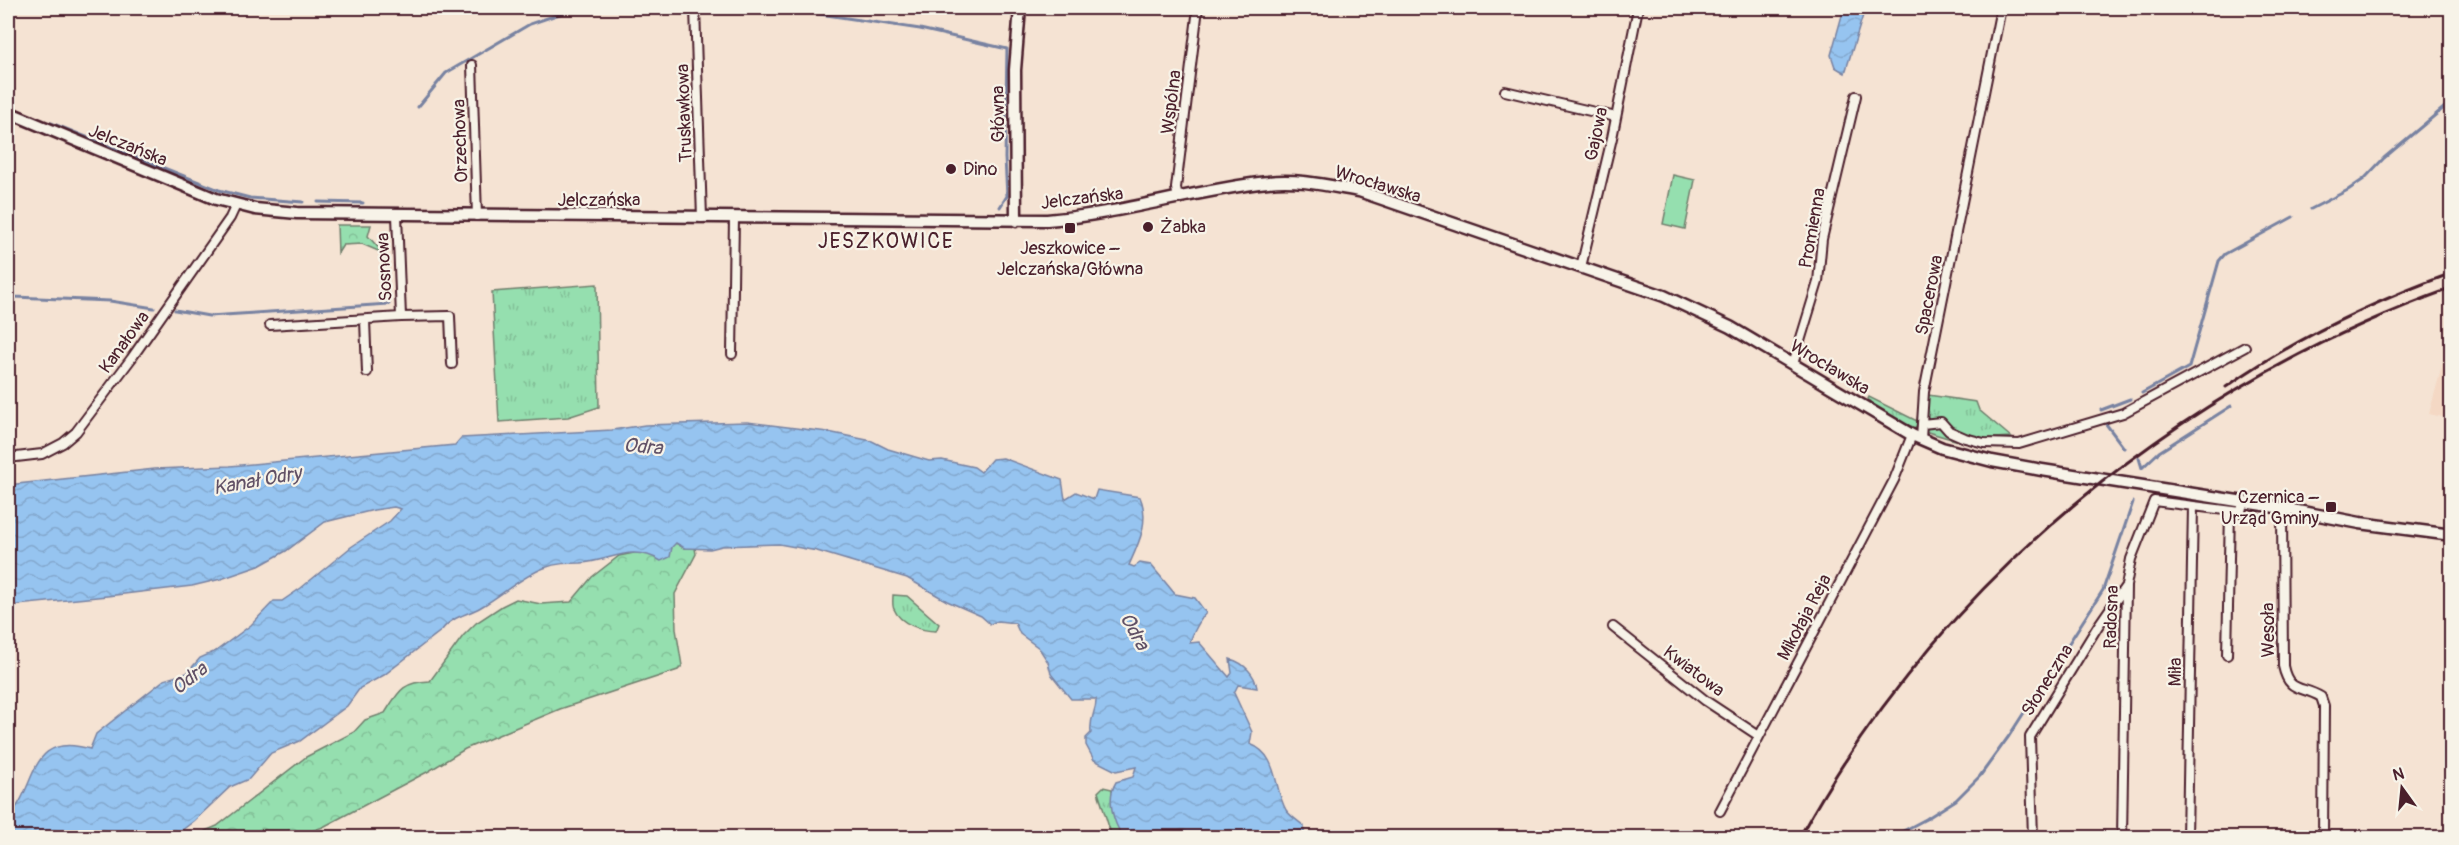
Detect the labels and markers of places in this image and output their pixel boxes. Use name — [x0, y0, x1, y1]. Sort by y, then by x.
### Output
place label: Dino — [963, 158, 998, 181]
marker: Dino — [944, 162, 958, 176]
place label: Żabka — [1160, 216, 1206, 239]
marker: Żabka — [1141, 220, 1155, 234]
marker: Jeszkowice – Jelczańska/Główna — [1063, 221, 1077, 235]
place label: Jeszkowice – Jelczańska/Główna — [997, 237, 1143, 281]
place label: Czernica – Urząd Gminy — [2221, 486, 2319, 530]
marker: Czernica – Urząd Gminy — [2324, 500, 2338, 514]

